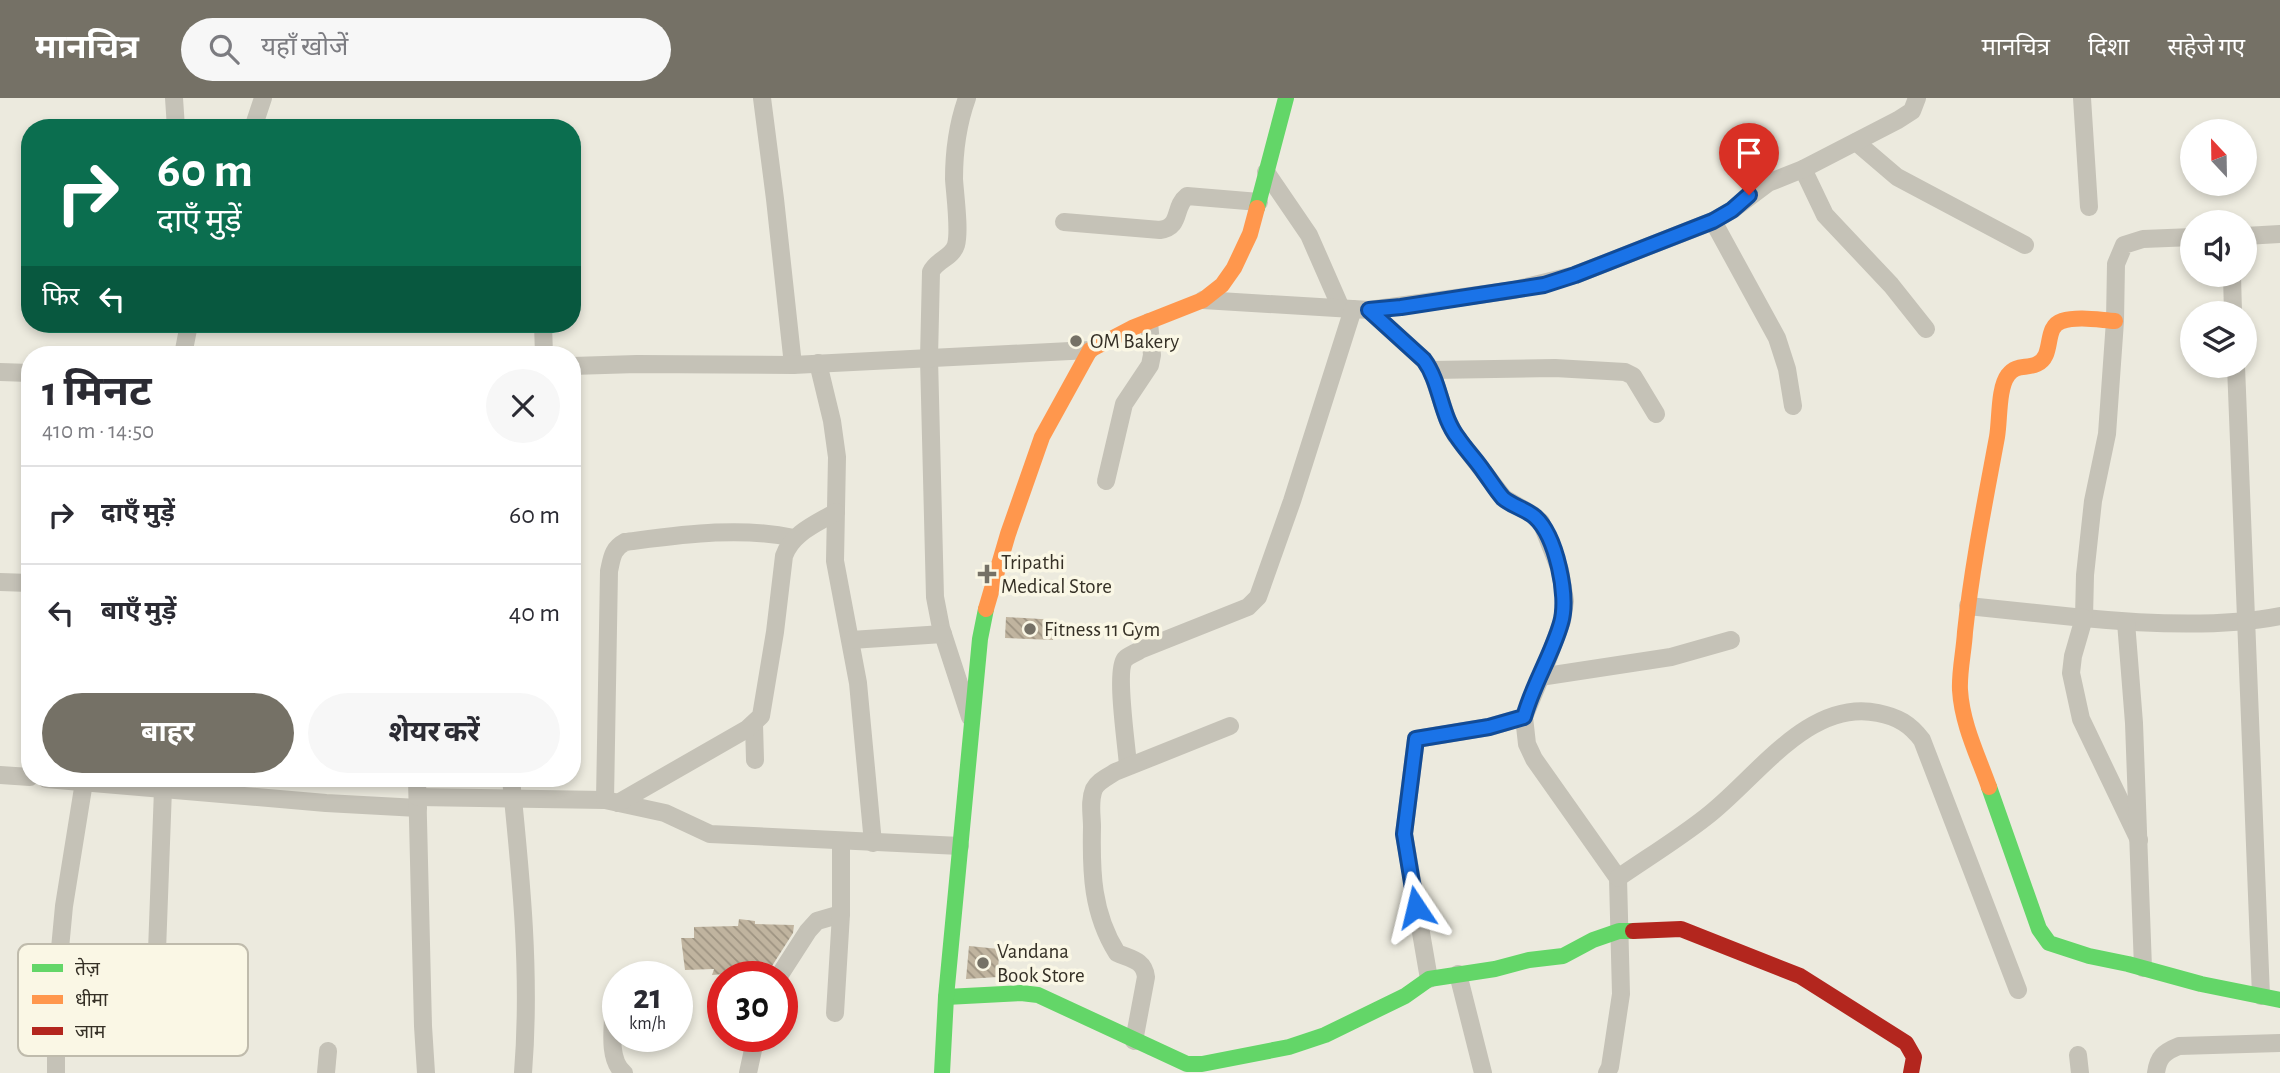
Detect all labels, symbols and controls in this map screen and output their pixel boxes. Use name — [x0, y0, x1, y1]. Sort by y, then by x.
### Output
search box — [181, 18, 671, 81]
icon: search — [205, 30, 243, 68]
text: मानचित्र — [35, 32, 139, 65]
text: यहाँ खोजें — [261, 34, 348, 60]
text: मानचित्र — [1981, 36, 2050, 60]
text: दिशा — [2088, 36, 2129, 60]
text: सहेजे गए — [2167, 36, 2245, 60]
north arrow — [2180, 119, 2258, 196]
map controls — [2180, 119, 2257, 378]
pin — [1719, 123, 1779, 195]
icon: arrive — [1730, 134, 1768, 172]
icon: right — [42, 147, 133, 238]
text: 60 m — [157, 147, 253, 196]
text: दाएँ मुड़ें — [157, 205, 242, 237]
button: sound — [2180, 210, 2257, 287]
icon: left — [93, 280, 131, 318]
text: फिर — [42, 284, 79, 310]
button: layers — [2180, 301, 2257, 378]
place label: OM Bakery — [1090, 331, 1179, 352]
marker: OM Bakery — [1068, 333, 1084, 349]
button: close — [486, 369, 560, 443]
text: 1 मिनट — [42, 371, 152, 413]
text: 410 m · 14:50 — [42, 420, 154, 443]
icon: right — [42, 496, 80, 534]
text: दाएँ मुड़ें — [101, 500, 175, 526]
text: 60 m — [509, 502, 560, 528]
place label: Tripathi Medical Store — [1001, 552, 1112, 597]
marker: Tripathi Medical Store — [979, 566, 995, 582]
icon: left — [42, 594, 80, 632]
text: बाएँ मुड़ें — [101, 598, 176, 624]
text: 40 m — [509, 600, 560, 626]
place label: Fitness 11 Gym — [1044, 619, 1160, 640]
marker: Fitness 11 Gym — [1022, 621, 1038, 637]
button: बाहर — [42, 693, 294, 773]
button: शेयर करें — [308, 693, 560, 773]
position arrow — [1379, 870, 1453, 944]
place label: Vandana Book Store — [997, 941, 1085, 986]
legend — [18, 944, 248, 1056]
marker: Vandana Book Store — [975, 955, 991, 971]
text: तेज़ — [75, 957, 101, 979]
speed limit sign: 30 — [707, 961, 798, 1052]
text: 21 — [633, 980, 662, 1015]
text: धीमा — [75, 989, 109, 1010]
text: km/h — [629, 1015, 666, 1033]
text: जाम — [75, 1023, 106, 1042]

